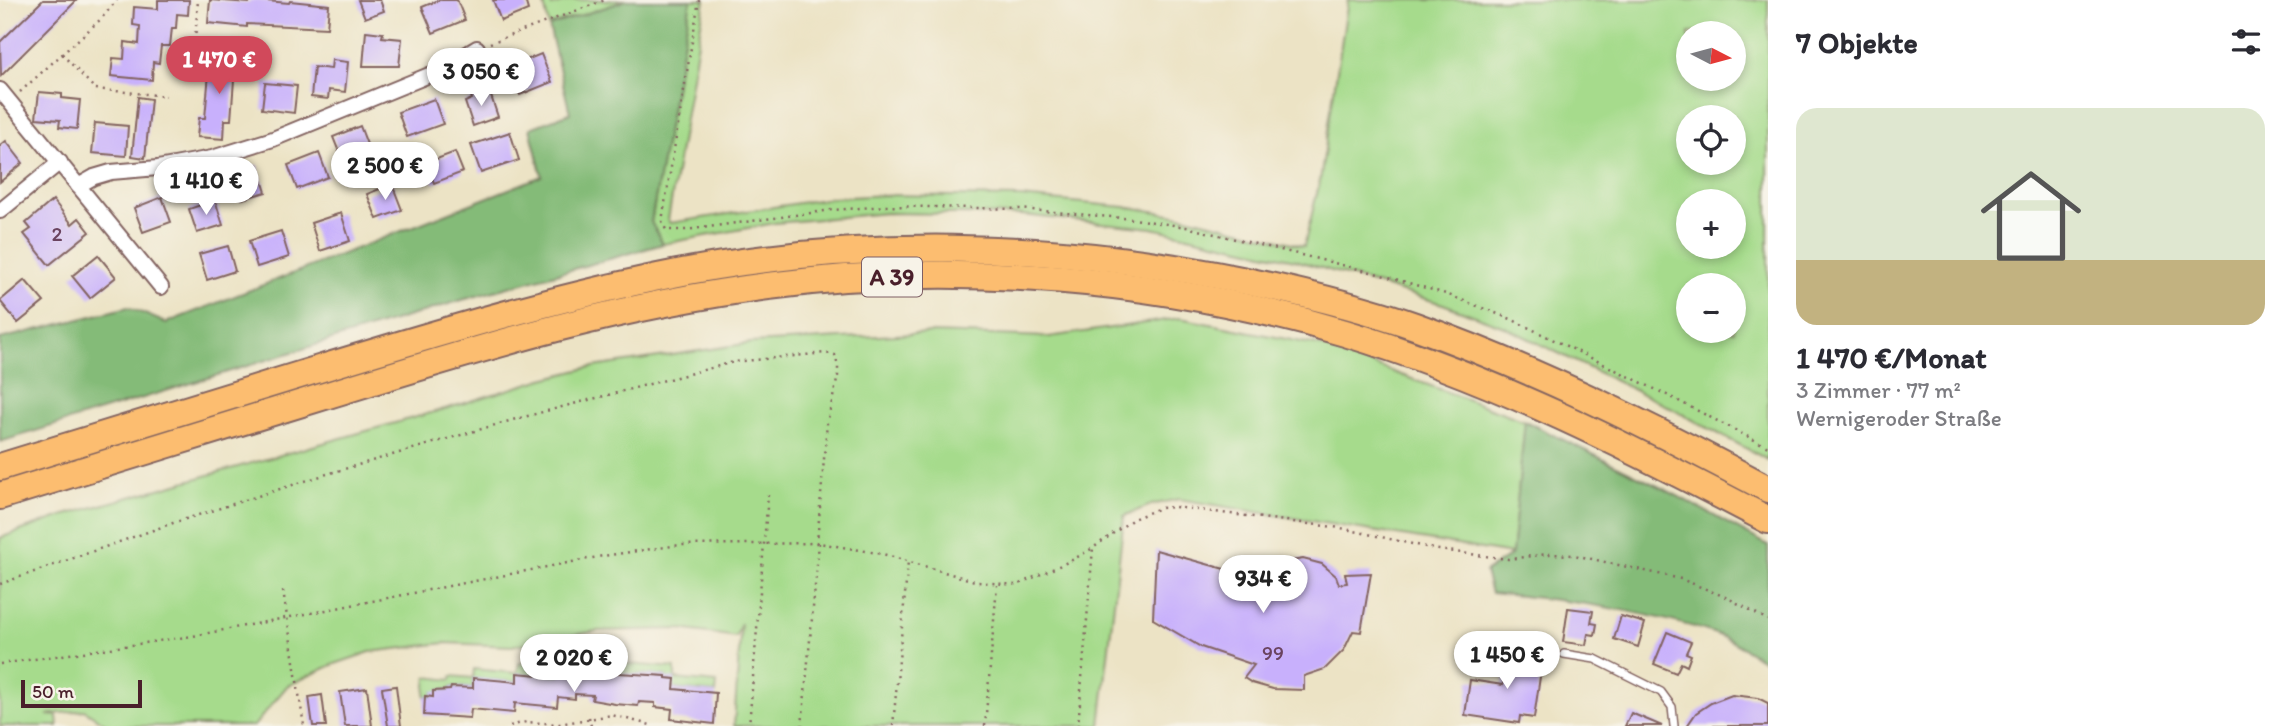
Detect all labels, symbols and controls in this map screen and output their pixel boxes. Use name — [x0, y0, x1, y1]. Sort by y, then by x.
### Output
north arrow — [1676, 21, 1746, 91]
map controls — [1676, 21, 1746, 343]
icon: filters — [2227, 23, 2265, 61]
text: 7 Objekte — [1796, 24, 1918, 61]
pin: 1 470 € — [154, 36, 284, 96]
text: 1 470 € — [182, 45, 256, 73]
pin: 3 050 € — [416, 48, 546, 108]
text: 3 050 € — [443, 57, 519, 85]
button: locate — [1676, 105, 1746, 175]
pin: 2 500 € — [320, 142, 450, 202]
text: 2 500 € — [347, 151, 423, 179]
icon: home — [1968, 153, 2094, 279]
pin: 1 410 € — [141, 158, 271, 217]
text: 1 410 € — [170, 166, 242, 194]
button: + — [1676, 189, 1746, 259]
house number: 2 — [51, 221, 63, 246]
road number: A 39 — [862, 258, 922, 296]
button: − — [1676, 273, 1746, 343]
text: 1 470 €/Monat — [1796, 339, 1986, 376]
text: 3 Zimmer · 77 m² — [1796, 376, 1961, 404]
text: Wernigeroder Straße — [1796, 404, 2002, 432]
pin: 934 € — [1214, 556, 1312, 615]
text: 934 € — [1235, 564, 1291, 592]
pin: 1 450 € — [1442, 632, 1572, 691]
pin: 2 020 € — [509, 634, 639, 694]
house number: 99 — [1262, 640, 1284, 665]
text: 1 450 € — [1470, 640, 1544, 668]
text: 2 020 € — [536, 643, 612, 671]
scale bar — [21, 677, 142, 709]
text: 50 m — [32, 680, 74, 703]

